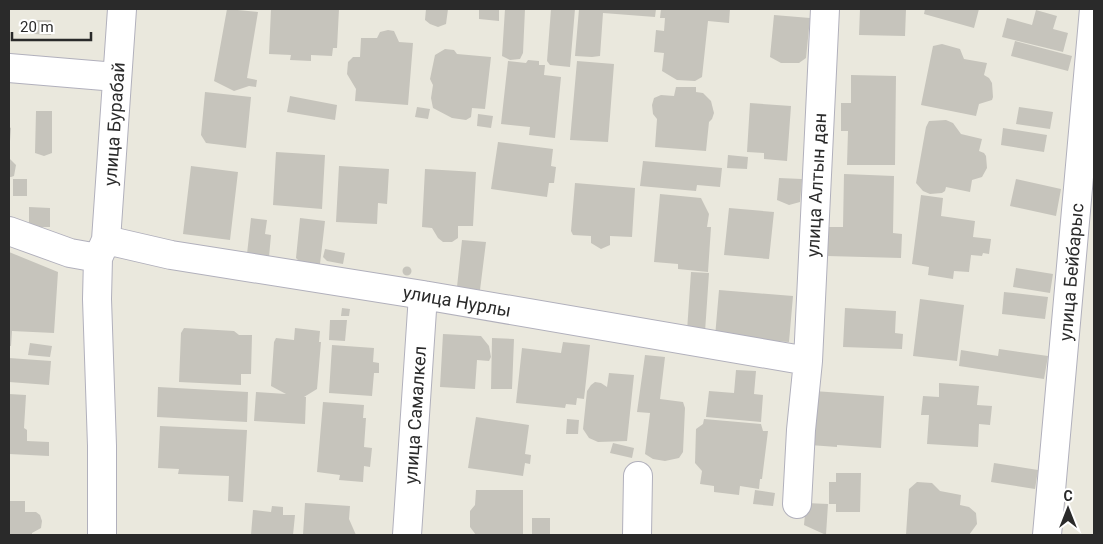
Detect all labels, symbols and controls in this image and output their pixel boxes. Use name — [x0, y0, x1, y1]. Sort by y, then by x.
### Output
scale bar — [12, 10, 91, 42]
text: 20 m — [20, 18, 54, 36]
street label: улица Бурабай — [99, 62, 129, 186]
street label: улица Алтын дан — [802, 112, 830, 258]
street label: улица Бейбарыс — [1055, 202, 1087, 342]
street label: улица Нурлы — [401, 281, 513, 321]
street label: улица Самалкел — [400, 345, 430, 485]
north arrow — [1043, 484, 1093, 534]
text: С — [1063, 488, 1073, 504]

